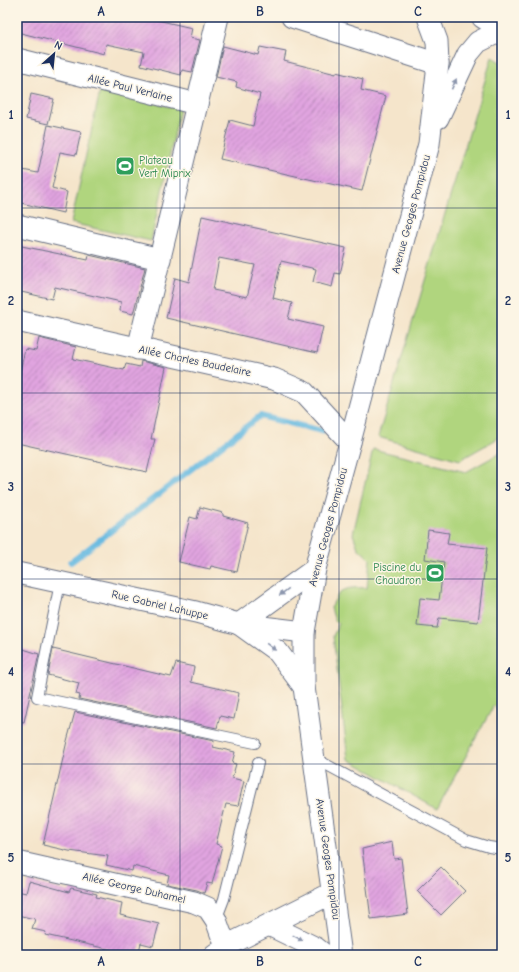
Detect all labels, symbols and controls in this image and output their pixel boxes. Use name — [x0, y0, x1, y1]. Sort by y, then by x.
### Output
text: A — [97, 4, 105, 19]
text: B — [256, 4, 264, 19]
text: C — [414, 4, 422, 19]
north arrow — [34, 34, 74, 74]
text: N — [52, 38, 64, 53]
street label: Allée Paul Verlaine — [87, 71, 174, 105]
one-way arrow — [451, 78, 457, 89]
text: 1 — [8, 107, 14, 122]
text: 1 — [505, 107, 511, 122]
street label: Avenue Geoges Pompidou — [389, 153, 433, 275]
place label: Plateau Vert Miprix — [139, 154, 191, 180]
sports icon: Plateau Vert Miprix — [114, 155, 136, 177]
text: 2 — [8, 293, 14, 308]
text: 2 — [505, 293, 511, 308]
street label: Allée Charles Baudelaire — [138, 343, 253, 379]
street label: Avenue Geoges Pompidou — [306, 466, 350, 588]
text: 3 — [8, 479, 14, 494]
text: 3 — [505, 479, 511, 494]
place label: Piscine du Chaudron — [373, 561, 421, 587]
sports icon: Piscine du Chaudron — [424, 562, 446, 584]
street label: Rue Gabriel Lahuppe — [110, 588, 210, 623]
one-way arrow — [279, 588, 289, 596]
one-way arrow — [265, 643, 276, 651]
text: 4 — [8, 664, 14, 679]
text: 4 — [505, 664, 511, 679]
street label: Avenue Geoges Pompidou — [313, 798, 343, 920]
text: 5 — [8, 850, 15, 865]
text: 5 — [505, 850, 512, 865]
street label: Allée George Duhamel — [81, 870, 187, 906]
one-way arrow — [292, 935, 304, 942]
text: A — [97, 954, 105, 969]
text: B — [256, 954, 264, 969]
text: C — [414, 954, 422, 969]

